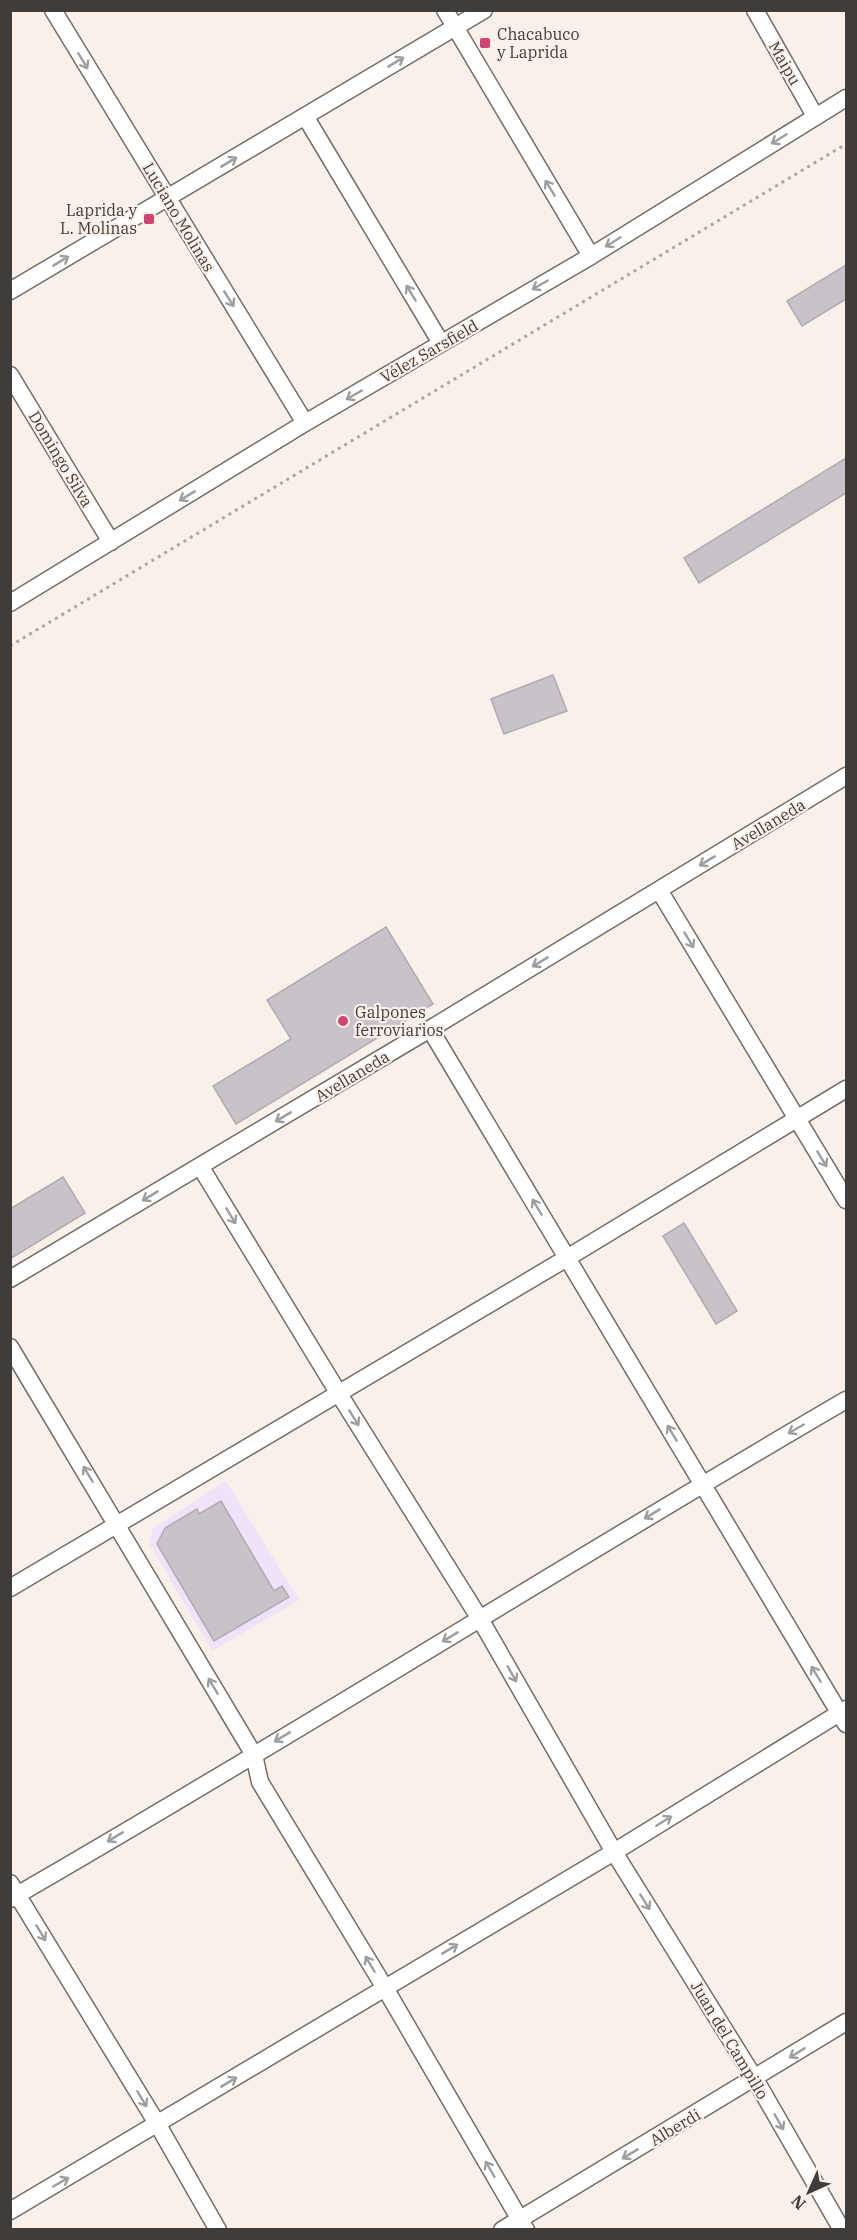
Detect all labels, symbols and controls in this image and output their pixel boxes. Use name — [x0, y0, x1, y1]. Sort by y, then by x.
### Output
place label: Chacabuco y Laprida — [497, 24, 579, 62]
marker: Chacabuco y Laprida — [478, 36, 492, 50]
street label: Maipu — [764, 37, 806, 89]
one-way arrow — [77, 52, 90, 69]
one-way arrow — [387, 56, 404, 68]
one-way arrow — [771, 134, 788, 146]
one-way arrow — [220, 155, 237, 167]
street label: Luciano Molinas — [139, 159, 219, 275]
one-way arrow — [544, 179, 556, 196]
place label: Laprida y L. Molinas — [60, 200, 137, 238]
marker: Laprida y L. Molinas — [142, 212, 156, 226]
one-way arrow — [605, 237, 622, 249]
one-way arrow — [52, 255, 69, 267]
one-way arrow — [532, 280, 549, 292]
one-way arrow — [405, 285, 417, 302]
one-way arrow — [223, 290, 235, 307]
street label: Vélez Sarsfield — [377, 315, 482, 387]
one-way arrow — [346, 389, 363, 401]
street label: Domingo Silva — [24, 407, 98, 511]
one-way arrow — [179, 490, 196, 502]
street label: Avellaneda — [727, 794, 809, 854]
one-way arrow — [699, 856, 716, 868]
one-way arrow — [684, 931, 696, 948]
one-way arrow — [532, 957, 549, 969]
place label: Galpones ferroviarios — [355, 1002, 443, 1040]
marker: Galpones ferroviarios — [336, 1014, 350, 1028]
street label: Avellaneda — [311, 1046, 393, 1106]
one-way arrow — [275, 1111, 292, 1123]
one-way arrow — [816, 1150, 828, 1167]
one-way arrow — [142, 1190, 159, 1202]
one-way arrow — [531, 1199, 543, 1216]
one-way arrow — [225, 1207, 237, 1224]
one-way arrow — [349, 1409, 361, 1426]
one-way arrow — [788, 1424, 805, 1436]
one-way arrow — [666, 1425, 678, 1442]
one-way arrow — [81, 1466, 94, 1483]
one-way arrow — [644, 1508, 661, 1520]
one-way arrow — [442, 1632, 459, 1644]
one-way arrow — [507, 1664, 518, 1682]
one-way arrow — [810, 1666, 822, 1683]
one-way arrow — [207, 1678, 219, 1695]
one-way arrow — [274, 1732, 291, 1744]
one-way arrow — [655, 1815, 672, 1827]
one-way arrow — [107, 1831, 124, 1843]
one-way arrow — [640, 1893, 652, 1910]
one-way arrow — [35, 1924, 47, 1941]
one-way arrow — [441, 1943, 458, 1955]
one-way arrow — [364, 1956, 376, 1973]
street label: Juan del Campillo — [687, 1977, 773, 2103]
one-way arrow — [789, 2048, 806, 2060]
one-way arrow — [220, 2076, 237, 2088]
one-way arrow — [137, 2090, 149, 2107]
street label: Alberdi — [646, 2104, 704, 2150]
one-way arrow — [774, 2113, 786, 2130]
one-way arrow — [622, 2148, 639, 2160]
one-way arrow — [484, 2160, 495, 2178]
north arrow — [779, 2162, 839, 2222]
one-way arrow — [52, 2176, 69, 2188]
text: N — [787, 2191, 810, 2214]

